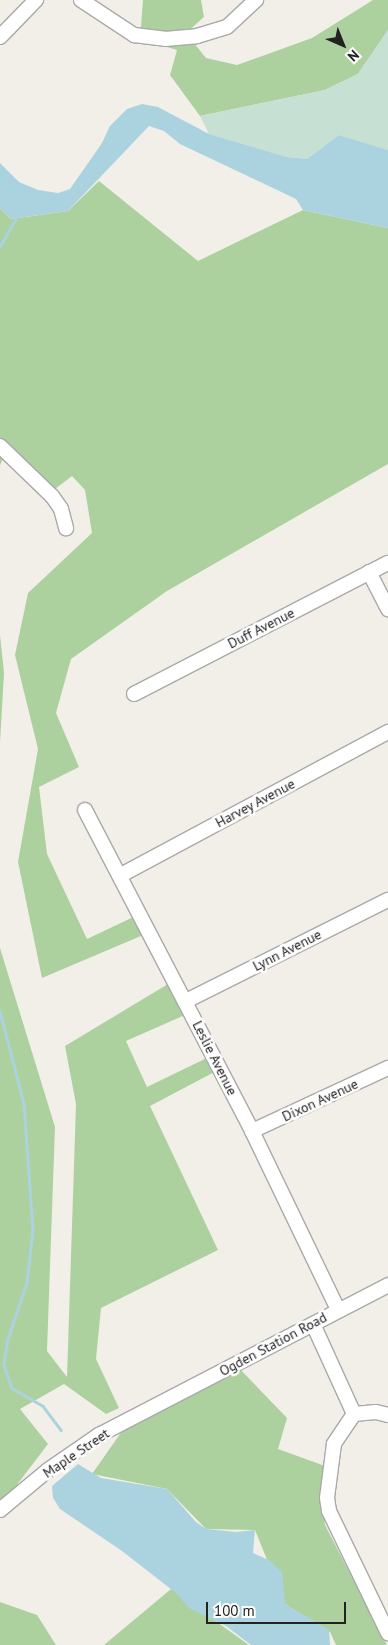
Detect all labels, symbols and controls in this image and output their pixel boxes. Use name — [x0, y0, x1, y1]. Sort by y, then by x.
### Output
north arrow — [318, 20, 368, 70]
text: N — [344, 46, 363, 65]
street label: Duff Avenue — [225, 604, 297, 652]
street label: Harvey Avenue — [212, 775, 298, 831]
street label: Lynn Avenue — [250, 925, 324, 975]
street label: Leslie Avenue — [189, 1018, 241, 1098]
street label: Dixon Avenue — [279, 1075, 361, 1125]
street label: Ogden Station Road — [216, 1309, 330, 1379]
street label: Maple Street — [40, 1425, 112, 1481]
scale bar — [208, 1592, 348, 1624]
text: 100 m — [214, 1601, 255, 1620]

